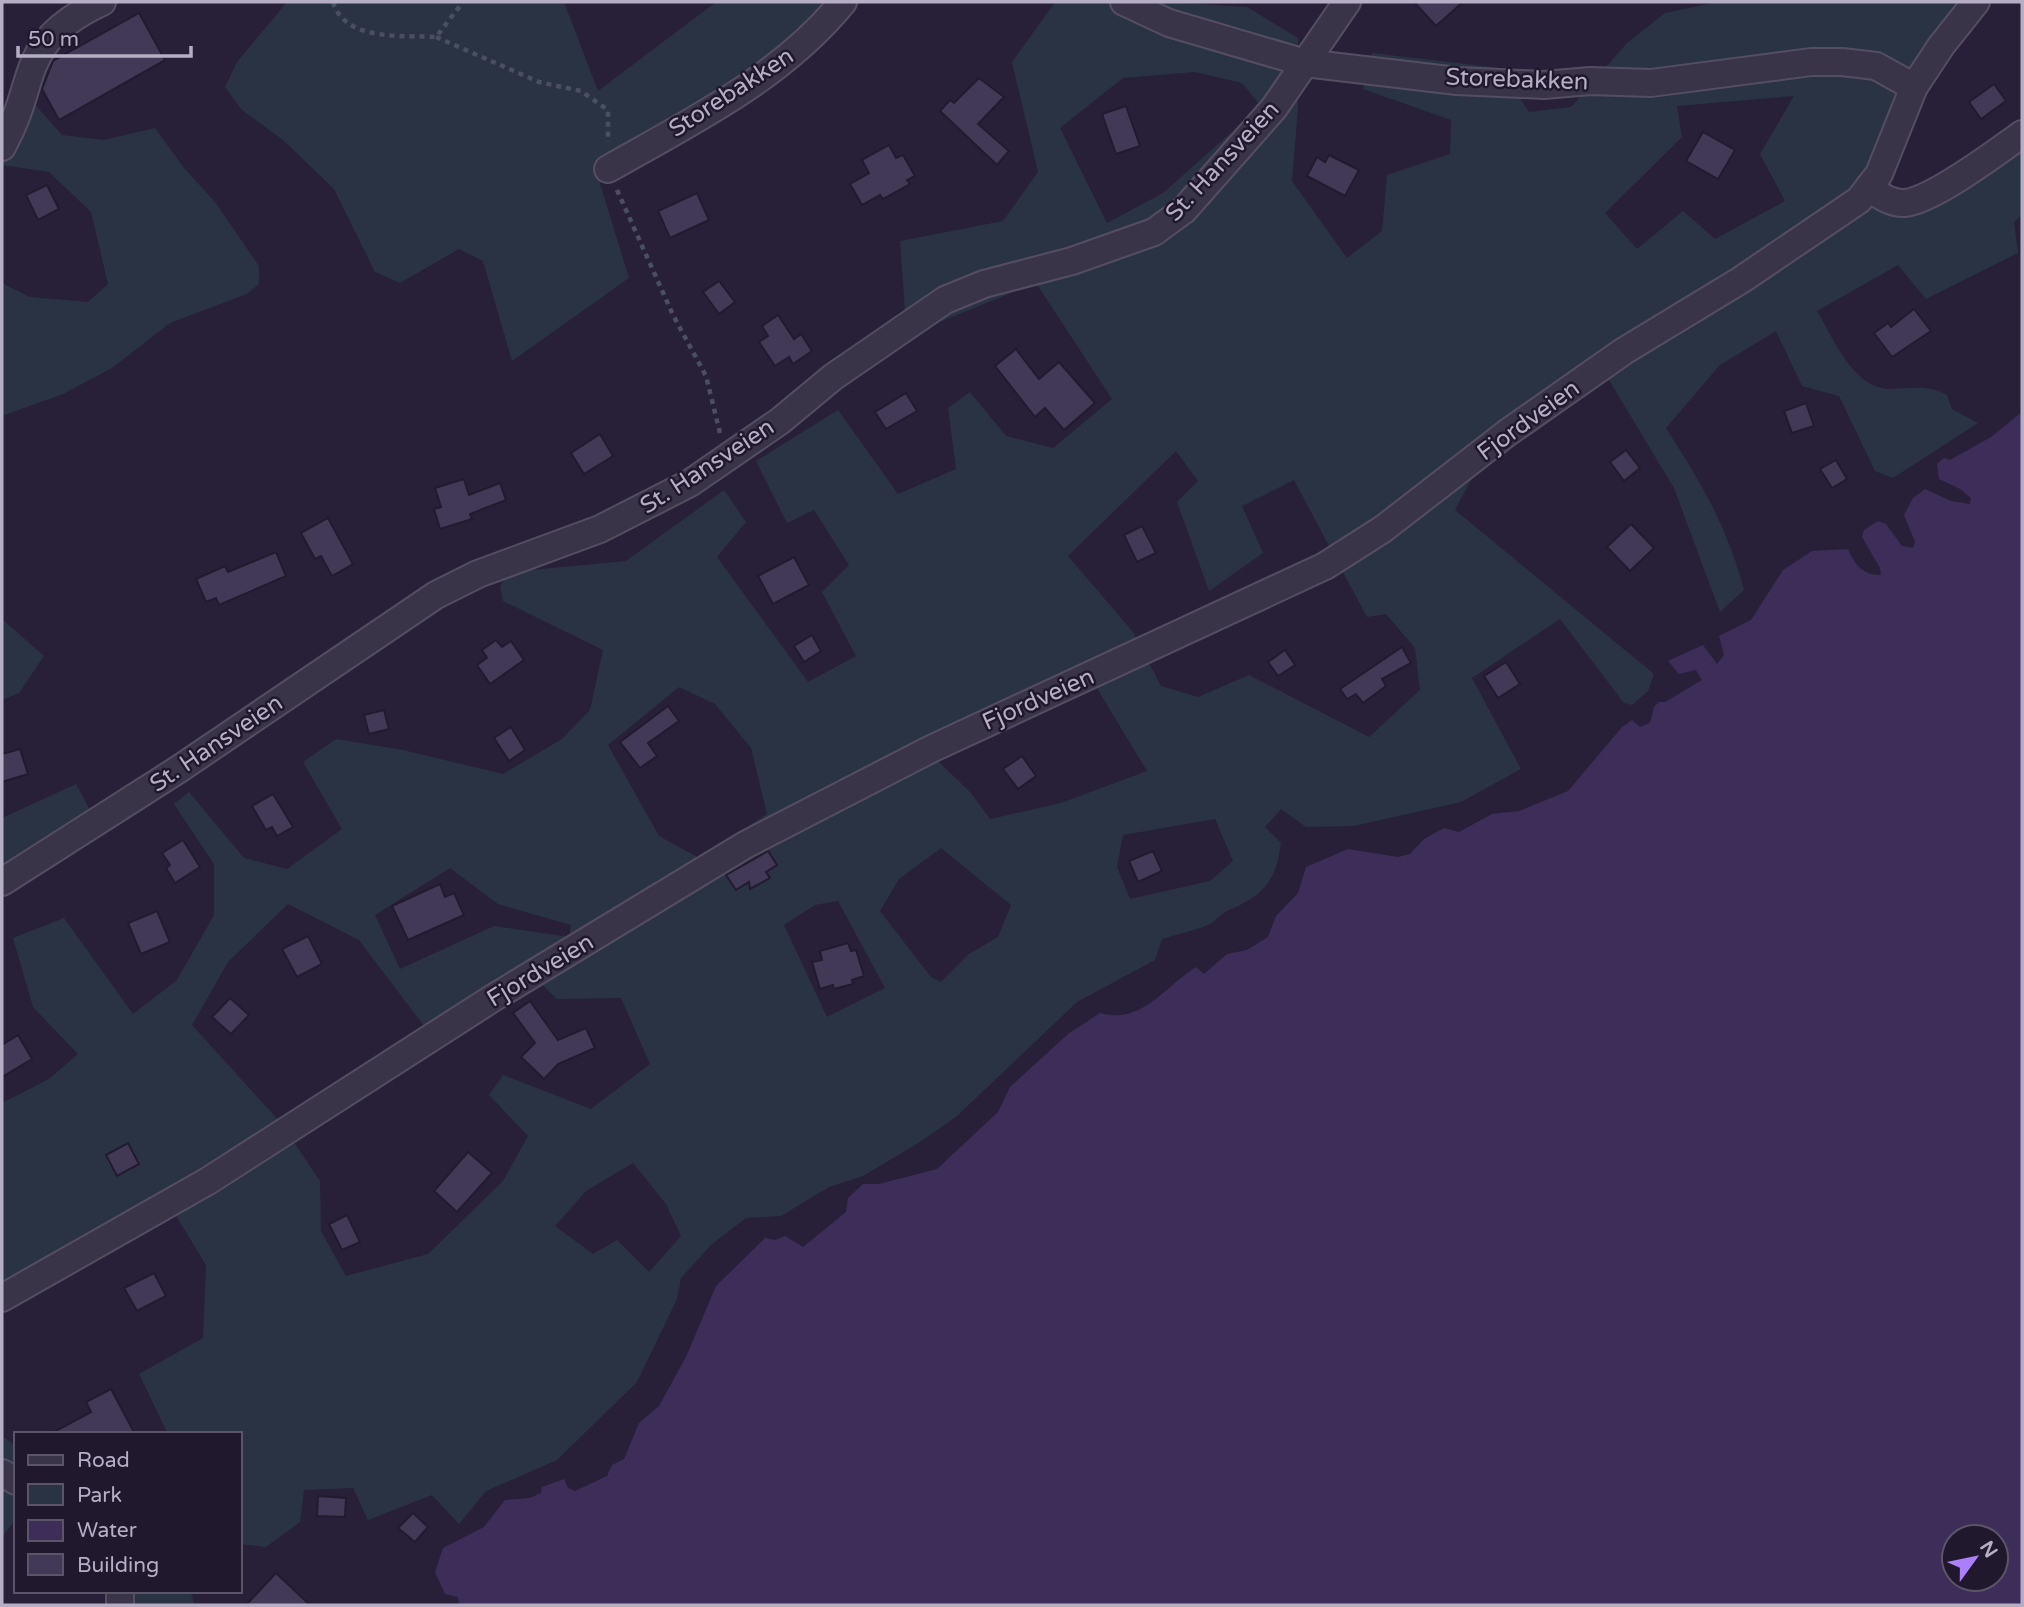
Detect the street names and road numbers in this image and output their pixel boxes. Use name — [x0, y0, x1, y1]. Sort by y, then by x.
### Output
street label: Storebakken — [663, 41, 799, 144]
street label: Storebakken — [1445, 63, 1589, 96]
street label: St. Hansveien — [1159, 95, 1285, 227]
street label: Fjordveien — [1472, 374, 1585, 467]
street label: St. Hansveien — [635, 412, 780, 520]
street label: Fjordveien — [978, 662, 1099, 737]
street label: St. Hansveien — [144, 688, 288, 798]
street label: Fjordveien — [482, 927, 599, 1014]

